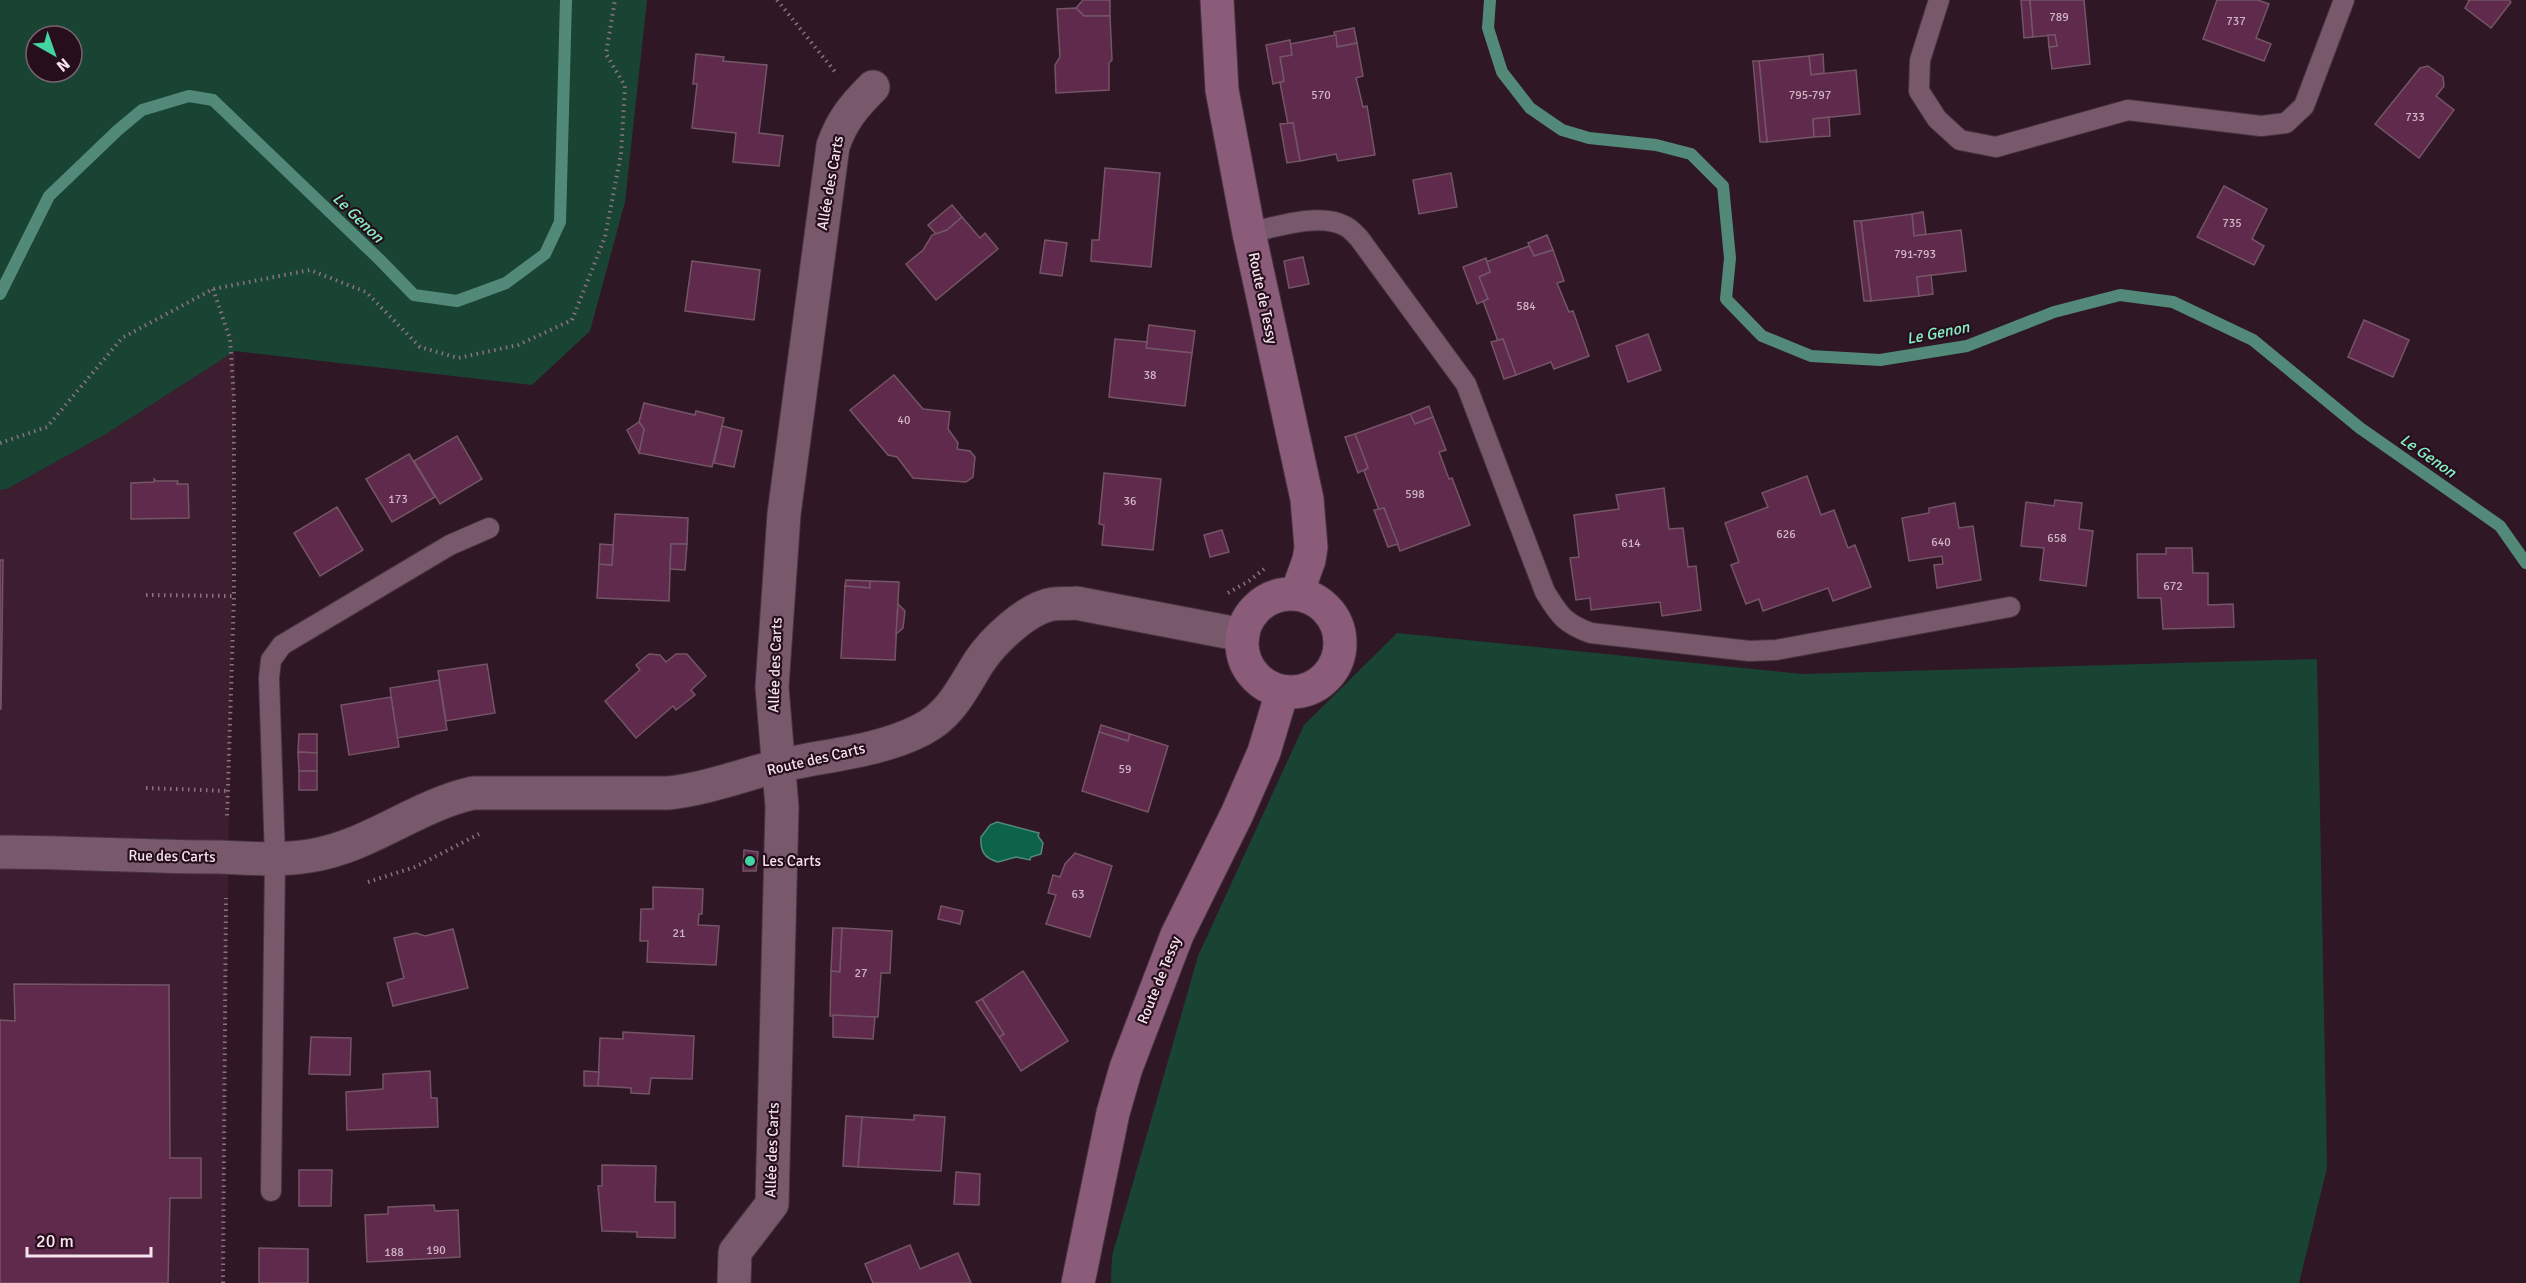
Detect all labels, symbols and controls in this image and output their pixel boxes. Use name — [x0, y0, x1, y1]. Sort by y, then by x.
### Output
house number: 789 — [2049, 10, 2069, 25]
house number: 737 — [2226, 14, 2246, 29]
north arrow — [24, 24, 84, 84]
text: N — [52, 53, 74, 76]
house number: 570 — [1311, 88, 1331, 103]
house number: 795-797 — [1789, 88, 1831, 103]
house number: 733 — [2405, 110, 2425, 125]
street label: Allée des Carts — [813, 134, 847, 232]
water label: Le Genon — [328, 189, 389, 248]
house number: 735 — [2222, 216, 2242, 231]
house number: 791-793 — [1894, 247, 1936, 262]
street label: Route de Tessy — [1244, 251, 1282, 345]
house number: 584 — [1516, 299, 1536, 314]
water label: Le Genon — [1905, 317, 1972, 349]
house number: 38 — [1144, 368, 1156, 383]
house number: 40 — [898, 413, 910, 428]
water label: Le Genon — [2396, 430, 2461, 483]
house number: 598 — [1405, 487, 1425, 502]
house number: 173 — [388, 492, 408, 507]
house number: 36 — [1124, 494, 1136, 509]
house number: 626 — [1776, 527, 1796, 542]
house number: 658 — [2047, 531, 2067, 546]
house number: 640 — [1931, 535, 1951, 550]
house number: 614 — [1621, 536, 1641, 551]
house number: 672 — [2163, 579, 2183, 594]
street label: Allée des Carts — [764, 617, 786, 713]
street label: Route des Carts — [765, 739, 867, 779]
house number: 59 — [1119, 762, 1131, 777]
street label: Rue des Carts — [128, 846, 216, 866]
place label: Les Carts — [762, 852, 821, 870]
marker: Les Carts — [743, 854, 757, 868]
house number: 63 — [1072, 887, 1084, 902]
house number: 21 — [673, 926, 685, 941]
street label: Route de Tessy — [1133, 933, 1185, 1027]
house number: 27 — [855, 966, 867, 981]
street label: Allée des Carts — [761, 1102, 783, 1198]
scale bar — [27, 1220, 152, 1258]
text: 20 m — [36, 1230, 74, 1252]
house number: 190 — [426, 1243, 446, 1258]
house number: 188 — [384, 1245, 404, 1260]

